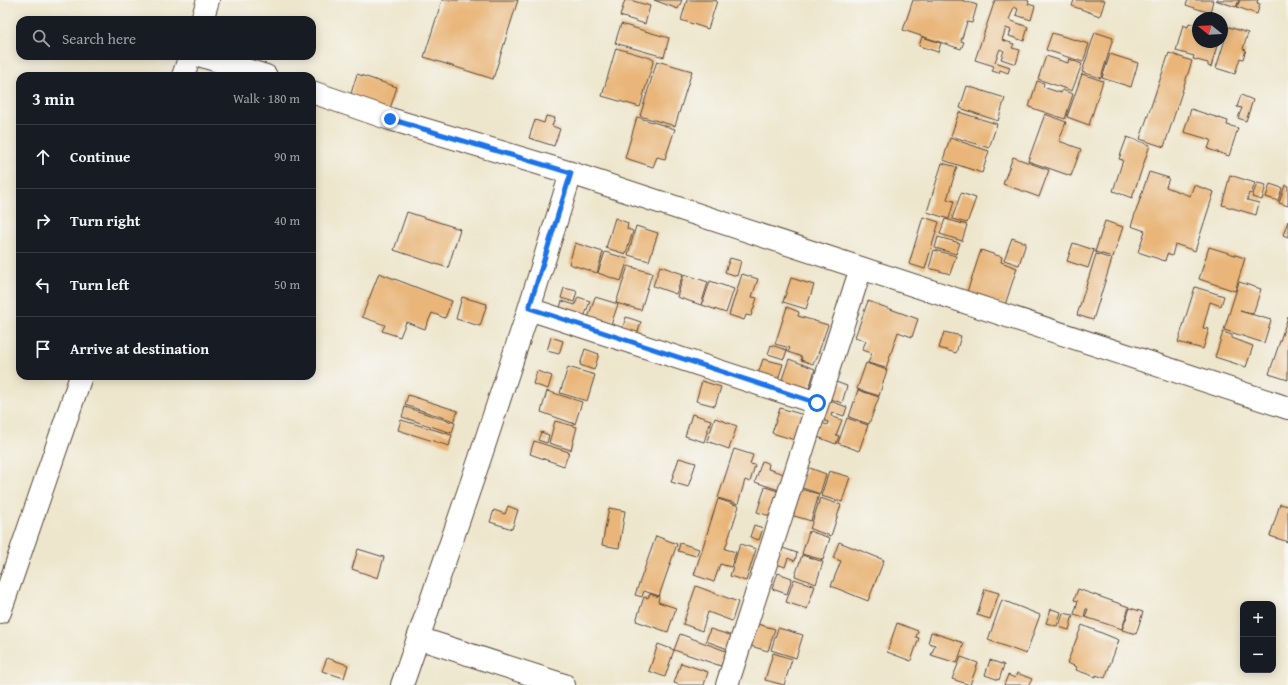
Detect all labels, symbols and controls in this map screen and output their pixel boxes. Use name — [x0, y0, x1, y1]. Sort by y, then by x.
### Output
north arrow — [1192, 12, 1228, 48]
search box — [16, 16, 316, 60]
icon: search — [30, 27, 52, 49]
text: Search here — [62, 28, 136, 49]
text: 3 min — [32, 86, 74, 111]
text: Walk · 180 m — [233, 89, 300, 108]
route end — [381, 110, 399, 128]
icon: ahead — [32, 146, 54, 168]
text: Continue — [70, 146, 131, 167]
text: 90 m — [274, 147, 300, 166]
icon: right — [32, 210, 54, 232]
text: Turn right — [70, 210, 141, 231]
text: 40 m — [274, 211, 300, 230]
icon: left — [32, 274, 54, 296]
text: Turn left — [70, 274, 129, 295]
text: 50 m — [274, 275, 300, 294]
icon: arrive — [32, 338, 54, 360]
text: Arrive at destination — [70, 338, 209, 359]
route start — [808, 394, 826, 412]
map controls — [1240, 601, 1276, 673]
button: + — [1240, 601, 1276, 637]
button: − — [1240, 637, 1276, 673]

